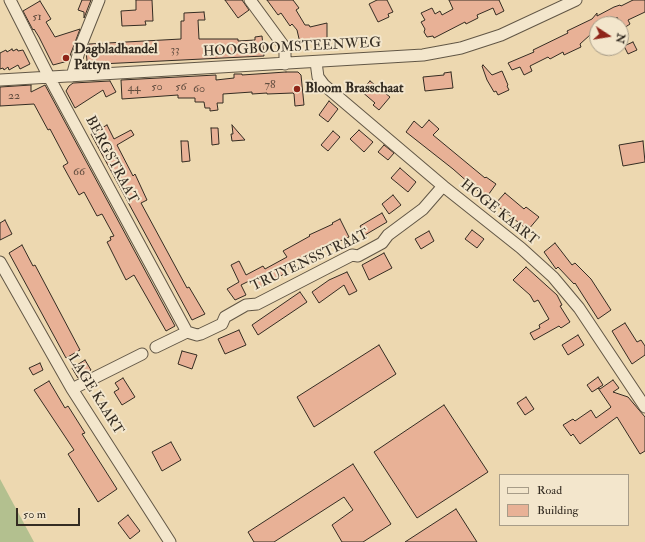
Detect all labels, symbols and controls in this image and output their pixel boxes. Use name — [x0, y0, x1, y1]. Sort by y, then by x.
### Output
house number: 51 — [32, 10, 42, 24]
north arrow — [589, 16, 629, 56]
text: N — [613, 32, 628, 45]
street label: HOOGBOOMSTEENWEG — [203, 35, 381, 61]
place label: Dagbladhandel Pattyn — [74, 42, 158, 74]
house number: 33 — [170, 43, 180, 57]
marker: Dagbladhandel Pattyn — [61, 53, 71, 63]
house number: 78 — [264, 78, 276, 92]
house number: 50 — [151, 80, 163, 94]
house number: 56 — [175, 80, 187, 94]
house number: 44 — [128, 81, 140, 95]
place label: Bloom Brasschaat — [305, 81, 404, 97]
house number: 60 — [193, 82, 205, 96]
marker: Bloom Brasschaat — [292, 84, 302, 94]
house number: 22 — [8, 89, 20, 103]
street label: BERGSTRAAT — [81, 113, 141, 207]
house number: 66 — [73, 165, 85, 179]
street label: HOGE KAART — [457, 176, 541, 250]
street label: TRUYENSSTRAAT — [248, 226, 372, 296]
street label: LAGE KAART — [64, 352, 126, 438]
legend — [499, 474, 629, 526]
text: Road — [537, 483, 562, 498]
scale bar — [18, 500, 82, 526]
text: Building — [537, 503, 578, 518]
text: 50 m — [23, 507, 46, 522]

